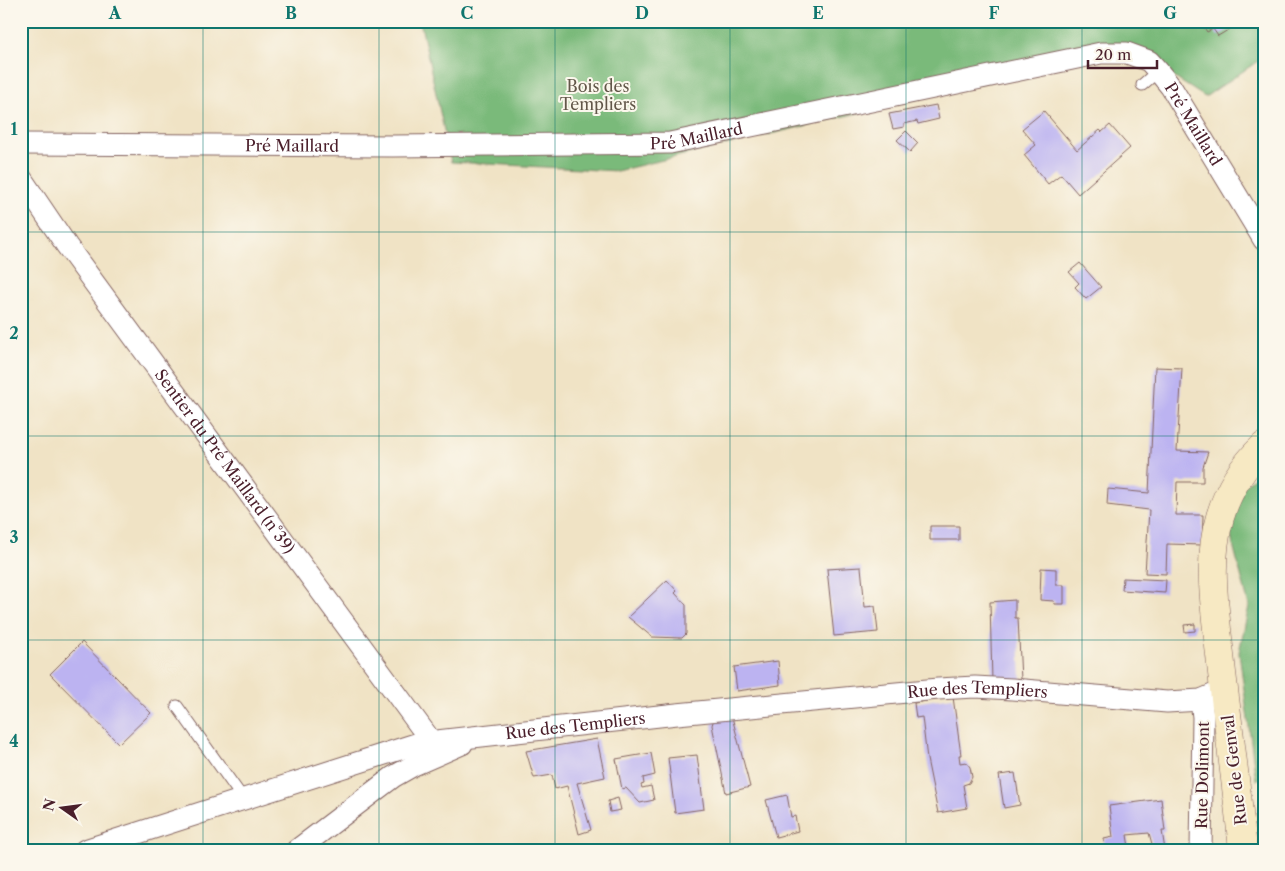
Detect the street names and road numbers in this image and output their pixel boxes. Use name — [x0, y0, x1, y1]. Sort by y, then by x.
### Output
street label: Pré Maillard — [1160, 79, 1227, 169]
street label: Pré Maillard — [650, 118, 745, 153]
street label: Pré Maillard — [245, 135, 339, 156]
street label: Sentier du Pré Maillard (n°39) — [151, 365, 300, 557]
street label: Rue des Templiers — [906, 677, 1049, 702]
street label: Rue des Templiers — [504, 708, 646, 743]
street label: Rue de Genval — [1217, 714, 1251, 826]
street label: Rue Dolimont — [1191, 721, 1213, 829]

